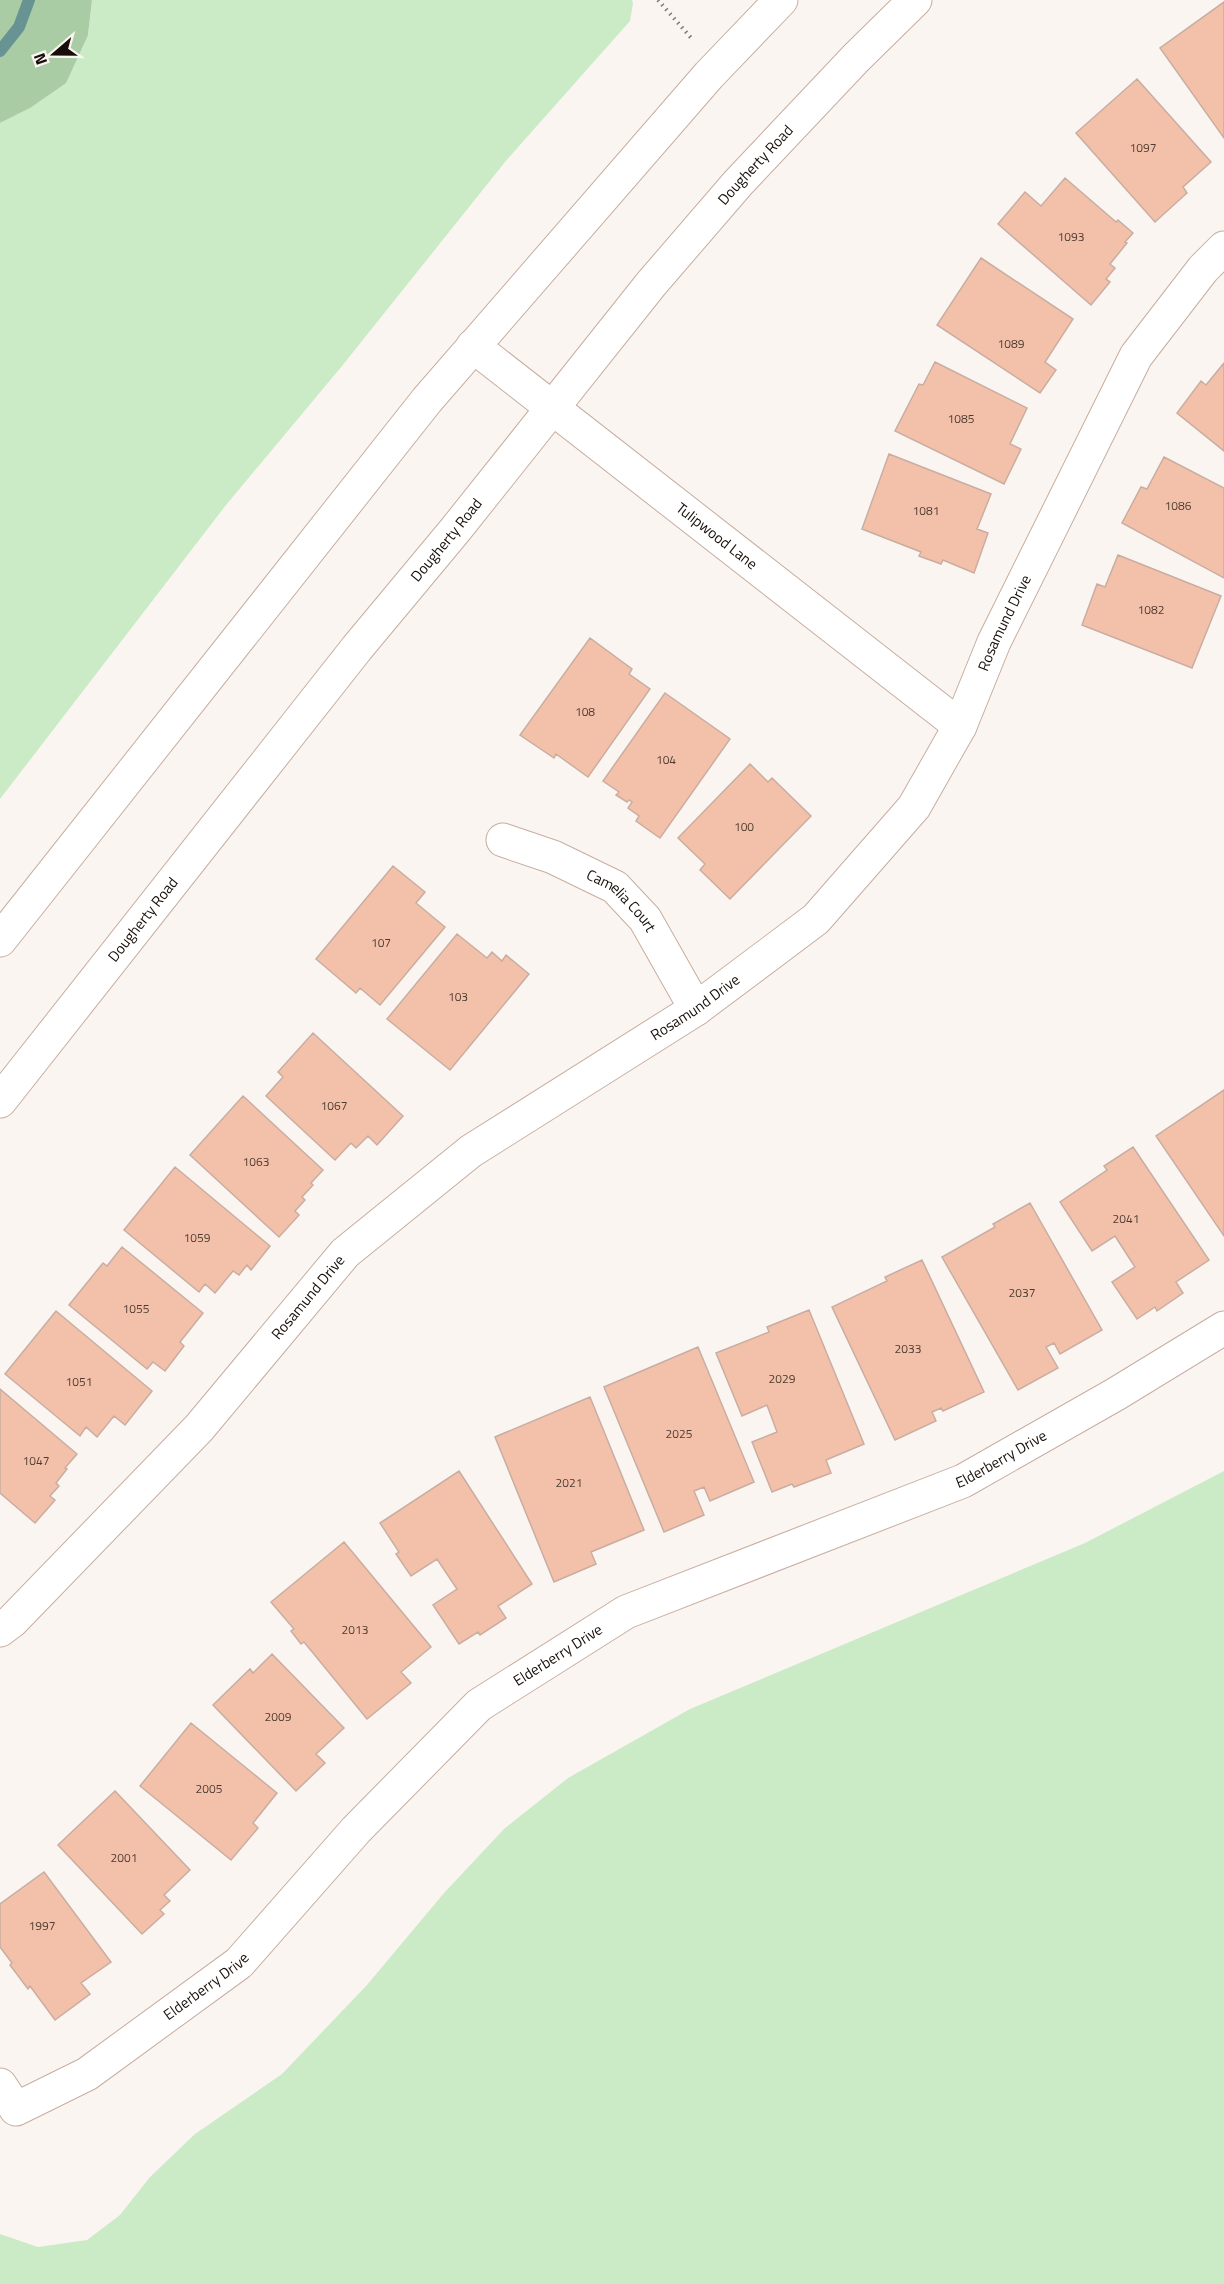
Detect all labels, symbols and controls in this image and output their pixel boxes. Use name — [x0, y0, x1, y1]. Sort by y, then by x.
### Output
north arrow — [24, 24, 84, 84]
text: N — [27, 50, 53, 68]
street label: Dougherty Road — [712, 119, 798, 210]
house number: 1097 — [1130, 138, 1156, 157]
house number: 1093 — [1058, 227, 1084, 246]
house number: 1089 — [998, 334, 1025, 353]
house number: 1085 — [948, 409, 975, 428]
street label: Dougherty Road — [405, 493, 487, 587]
street label: Tulipwood Lane — [671, 496, 763, 575]
house number: 1086 — [1165, 496, 1192, 515]
house number: 1081 — [913, 501, 939, 520]
street label: Rosamund Drive — [971, 571, 1037, 674]
house number: 1082 — [1138, 600, 1164, 619]
house number: 108 — [575, 702, 595, 721]
house number: 104 — [656, 750, 676, 769]
house number: 100 — [734, 817, 754, 836]
street label: Camelia Court — [583, 863, 662, 937]
street label: Dougherty Road — [102, 872, 183, 967]
house number: 107 — [371, 933, 391, 952]
street label: Rosamund Drive — [646, 968, 744, 1046]
house number: 103 — [448, 987, 468, 1006]
house number: 1067 — [321, 1096, 347, 1115]
house number: 1063 — [243, 1152, 269, 1171]
house number: 2041 — [1113, 1209, 1139, 1228]
house number: 1059 — [184, 1228, 211, 1247]
street label: Rosamund Drive — [265, 1250, 350, 1344]
house number: 2037 — [1009, 1283, 1035, 1302]
house number: 1055 — [123, 1299, 150, 1318]
house number: 2033 — [895, 1339, 921, 1358]
house number: 2029 — [769, 1369, 796, 1388]
house number: 1051 — [66, 1372, 92, 1391]
house number: 2025 — [666, 1424, 693, 1443]
street label: Elderberry Drive — [952, 1424, 1051, 1494]
house number: 1047 — [23, 1451, 49, 1470]
house number: 2021 — [556, 1473, 582, 1492]
street label: Elderberry Drive — [508, 1618, 607, 1692]
house number: 2013 — [342, 1620, 368, 1639]
house number: 2009 — [265, 1707, 292, 1726]
house number: 2005 — [196, 1779, 223, 1798]
house number: 2001 — [111, 1848, 137, 1867]
house number: 1997 — [29, 1916, 55, 1935]
street label: Elderberry Drive — [158, 1947, 254, 2026]

